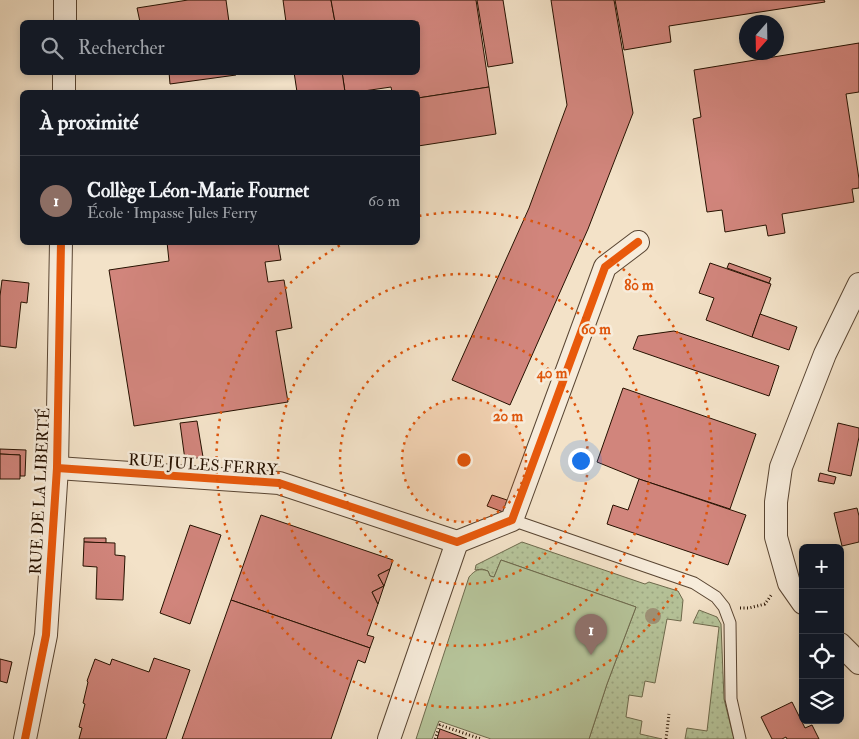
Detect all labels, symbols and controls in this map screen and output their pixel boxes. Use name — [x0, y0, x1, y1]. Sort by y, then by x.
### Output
north arrow — [739, 15, 784, 60]
search box — [20, 20, 420, 75]
icon: search — [38, 34, 66, 62]
text: Rechercher — [78, 36, 165, 60]
text: À proximité — [40, 109, 138, 136]
text: Collège Léon-Marie Fournet — [87, 179, 309, 203]
text: 1 — [53, 191, 59, 211]
text: 60 m — [368, 191, 400, 211]
text: École · Impasse Jules Ferry — [87, 203, 257, 223]
text: 80 m — [624, 276, 654, 295]
text: 60 m — [581, 320, 611, 339]
text: 40 m — [536, 364, 568, 383]
street label: RUE DE LA LIBERTÉ — [25, 407, 54, 575]
text: 20 m — [493, 407, 523, 426]
your location — [568, 448, 594, 474]
street label: RUE JULES FERRY — [128, 450, 279, 481]
centre of rings — [455, 451, 473, 469]
map controls — [799, 544, 844, 724]
button: + — [799, 544, 844, 589]
button: − — [799, 589, 844, 634]
pin: 1 — [575, 614, 607, 655]
button: locate — [799, 634, 844, 679]
button: layers — [799, 679, 844, 724]

